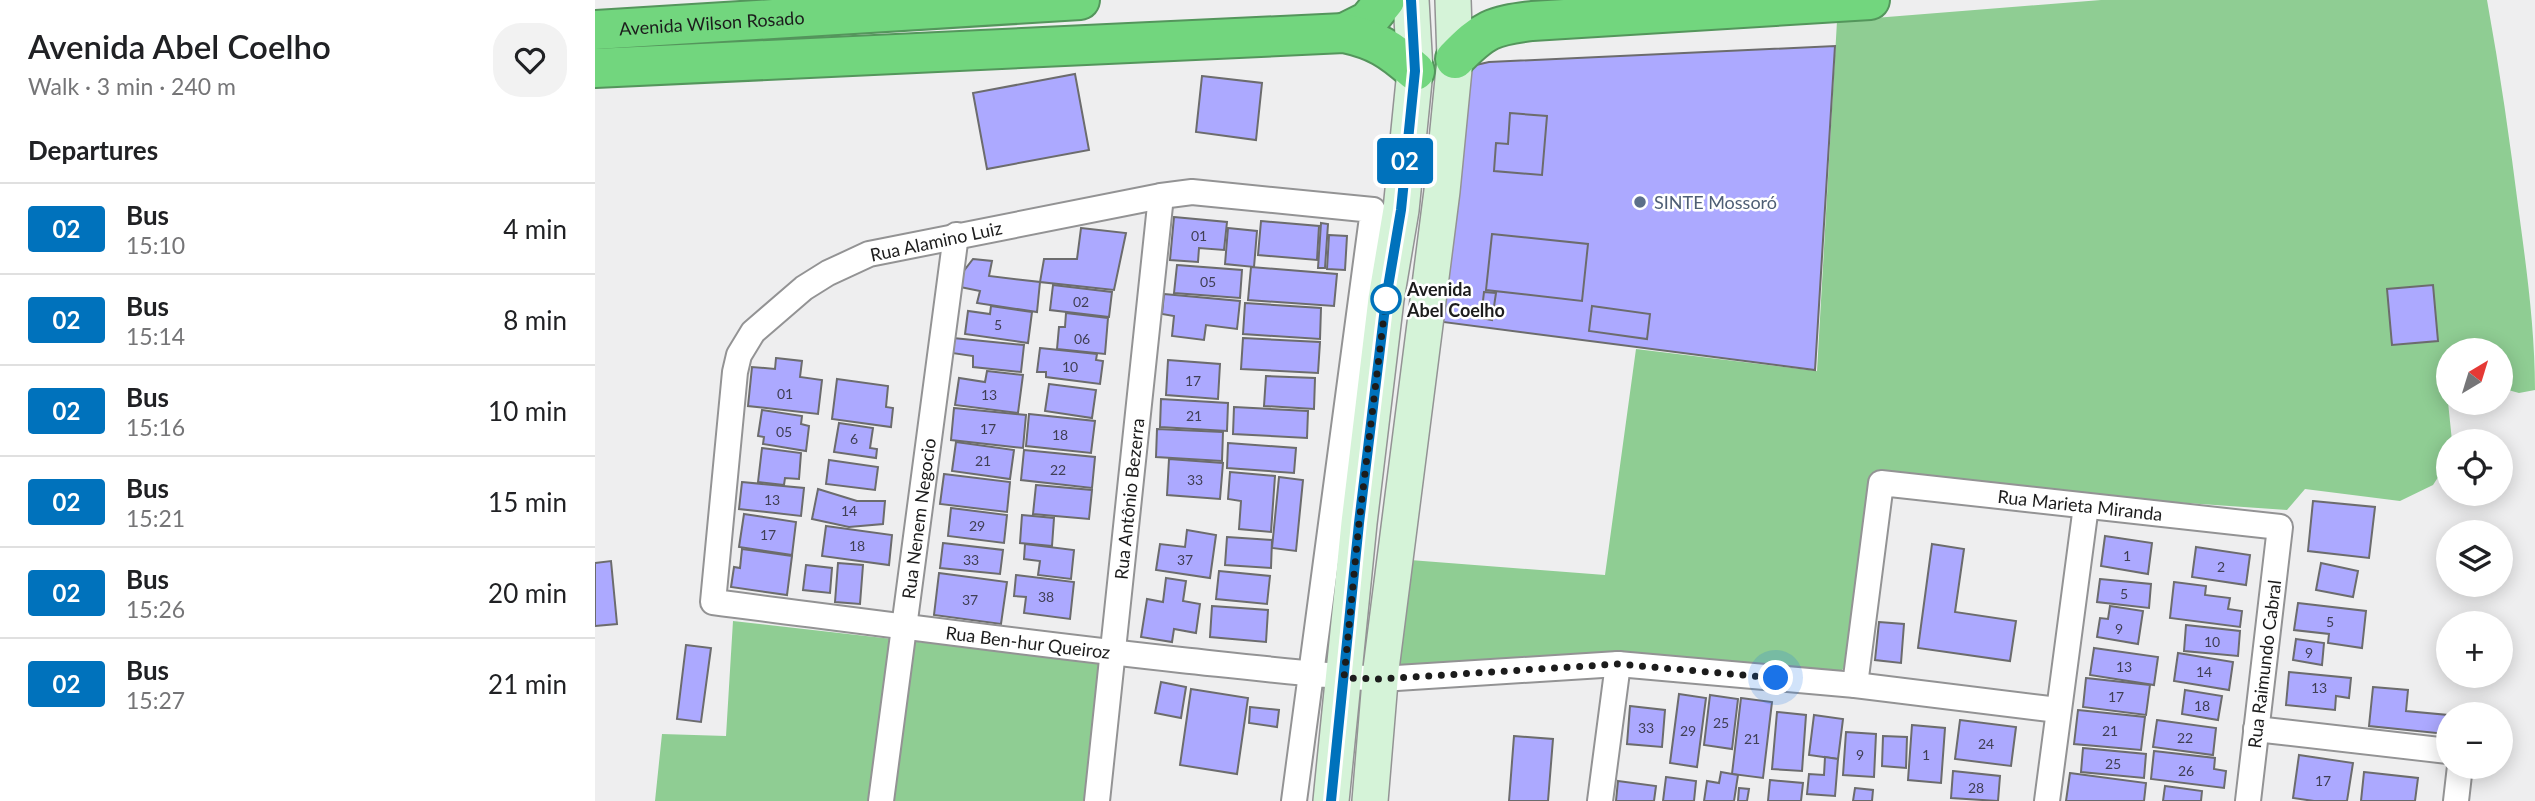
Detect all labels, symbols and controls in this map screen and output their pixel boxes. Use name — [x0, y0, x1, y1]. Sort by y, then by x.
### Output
street label: Avenida Wilson Rosado — [618, 6, 805, 39]
button: heart — [493, 23, 567, 97]
text: Avenida Abel Coelho — [28, 26, 331, 66]
text: Walk · 3 min · 240 m — [28, 72, 236, 100]
text: Departures — [28, 134, 158, 166]
line badge: 02 — [1373, 138, 1437, 184]
text: 02 — [1391, 146, 1419, 175]
place label: SINTE Mossoró — [1654, 191, 1777, 213]
marker: SINTE Mossoró — [1632, 194, 1648, 210]
text: Bus — [126, 199, 169, 231]
text: 4 min — [503, 213, 567, 245]
text: 02 — [53, 214, 80, 243]
street label: Rua Alamino Luiz — [868, 216, 1004, 266]
house number: 01 — [1191, 227, 1207, 244]
text: 15:10 — [126, 231, 185, 259]
house number: 05 — [1200, 273, 1216, 290]
place label: Avenida Abel Coelho — [1406, 278, 1505, 321]
marker: Avenida Abel Coelho — [1371, 284, 1401, 314]
text: Bus — [126, 290, 169, 322]
house number: 02 — [1073, 293, 1089, 310]
text: 8 min — [503, 304, 567, 336]
text: 02 — [53, 305, 80, 334]
house number: 5 — [994, 316, 1002, 333]
text: 15:14 — [126, 322, 185, 350]
house number: 06 — [1074, 330, 1090, 347]
north arrow — [2436, 338, 2513, 415]
map controls — [2436, 338, 2513, 779]
house number: 10 — [1062, 358, 1078, 375]
house number: 17 — [1185, 372, 1201, 389]
text: Bus — [126, 381, 169, 413]
house number: 01 — [777, 385, 793, 402]
house number: 13 — [981, 386, 997, 403]
text: 10 min — [488, 395, 567, 427]
text: 02 — [53, 396, 80, 425]
house number: 21 — [1186, 407, 1202, 424]
text: 15:16 — [126, 413, 185, 441]
street label: Rua Antônio Bezerra — [1110, 417, 1148, 581]
house number: 17 — [980, 420, 996, 437]
house number: 05 — [776, 423, 792, 440]
house number: 18 — [1052, 426, 1068, 443]
button: locate — [2436, 429, 2513, 506]
house number: 6 — [850, 430, 858, 447]
street label: Rua Nenem Negocio — [897, 437, 940, 600]
house number: 21 — [975, 452, 991, 469]
house number: 22 — [1050, 461, 1066, 478]
house number: 33 — [1187, 471, 1203, 488]
text: Bus — [126, 472, 169, 504]
street label: Rua Marieta Miranda — [1997, 485, 2164, 525]
text: 15 min — [488, 486, 567, 518]
text: 02 — [53, 487, 80, 516]
house number: 13 — [764, 491, 780, 508]
house number: 14 — [841, 502, 857, 519]
text: 15:21 — [126, 504, 185, 532]
house number: 29 — [969, 517, 985, 534]
button: layers — [2436, 520, 2513, 597]
house number: 17 — [760, 526, 776, 543]
house number: 18 — [849, 537, 865, 554]
house number: 1 — [2123, 547, 2131, 564]
house number: 33 — [963, 551, 979, 568]
house number: 37 — [1177, 551, 1193, 568]
house number: 2 — [2217, 558, 2225, 575]
text: Bus — [126, 563, 169, 595]
text: 20 min — [488, 577, 567, 609]
text: 02 — [53, 578, 80, 607]
street label: Rua Raimundo Cabral — [2243, 579, 2285, 749]
house number: 5 — [2120, 585, 2128, 602]
house number: 38 — [1038, 588, 1054, 605]
house number: 37 — [962, 591, 978, 608]
text: 15:26 — [126, 595, 185, 623]
button: + — [2436, 611, 2513, 688]
house number: 5 — [2326, 613, 2334, 630]
house number: 9 — [2115, 620, 2123, 637]
street label: Rua Ben-hur Queiroz — [944, 621, 1112, 663]
house number: 10 — [2204, 633, 2220, 650]
house number: 9 — [2305, 644, 2313, 661]
text: Bus — [126, 654, 169, 686]
house number: 13 — [2116, 658, 2132, 675]
your location — [1758, 660, 1793, 695]
house number: 14 — [2196, 663, 2212, 680]
text: 21 min — [488, 668, 567, 700]
text: 02 — [53, 669, 80, 698]
house number: 13 — [2311, 679, 2327, 696]
text: 15:27 — [126, 686, 185, 714]
house number: 17 — [2108, 688, 2124, 705]
house number: 18 — [2194, 697, 2210, 714]
button: − — [2436, 702, 2513, 779]
house number: 25 — [1713, 714, 1729, 731]
house number: 33 — [1638, 719, 1654, 736]
house number: 29 — [1680, 722, 1696, 739]
house number: 21 — [2102, 722, 2118, 739]
house number: 22 — [2177, 729, 2193, 746]
house number: 21 — [1744, 730, 1760, 747]
house number: 24 — [1978, 735, 1994, 752]
house number: 9 — [1856, 746, 1864, 763]
house number: 1 — [1922, 746, 1930, 763]
house number: 25 — [2105, 755, 2121, 772]
house number: 26 — [2178, 762, 2194, 779]
house number: 17 — [2315, 772, 2331, 789]
house number: 28 — [1968, 779, 1984, 796]

